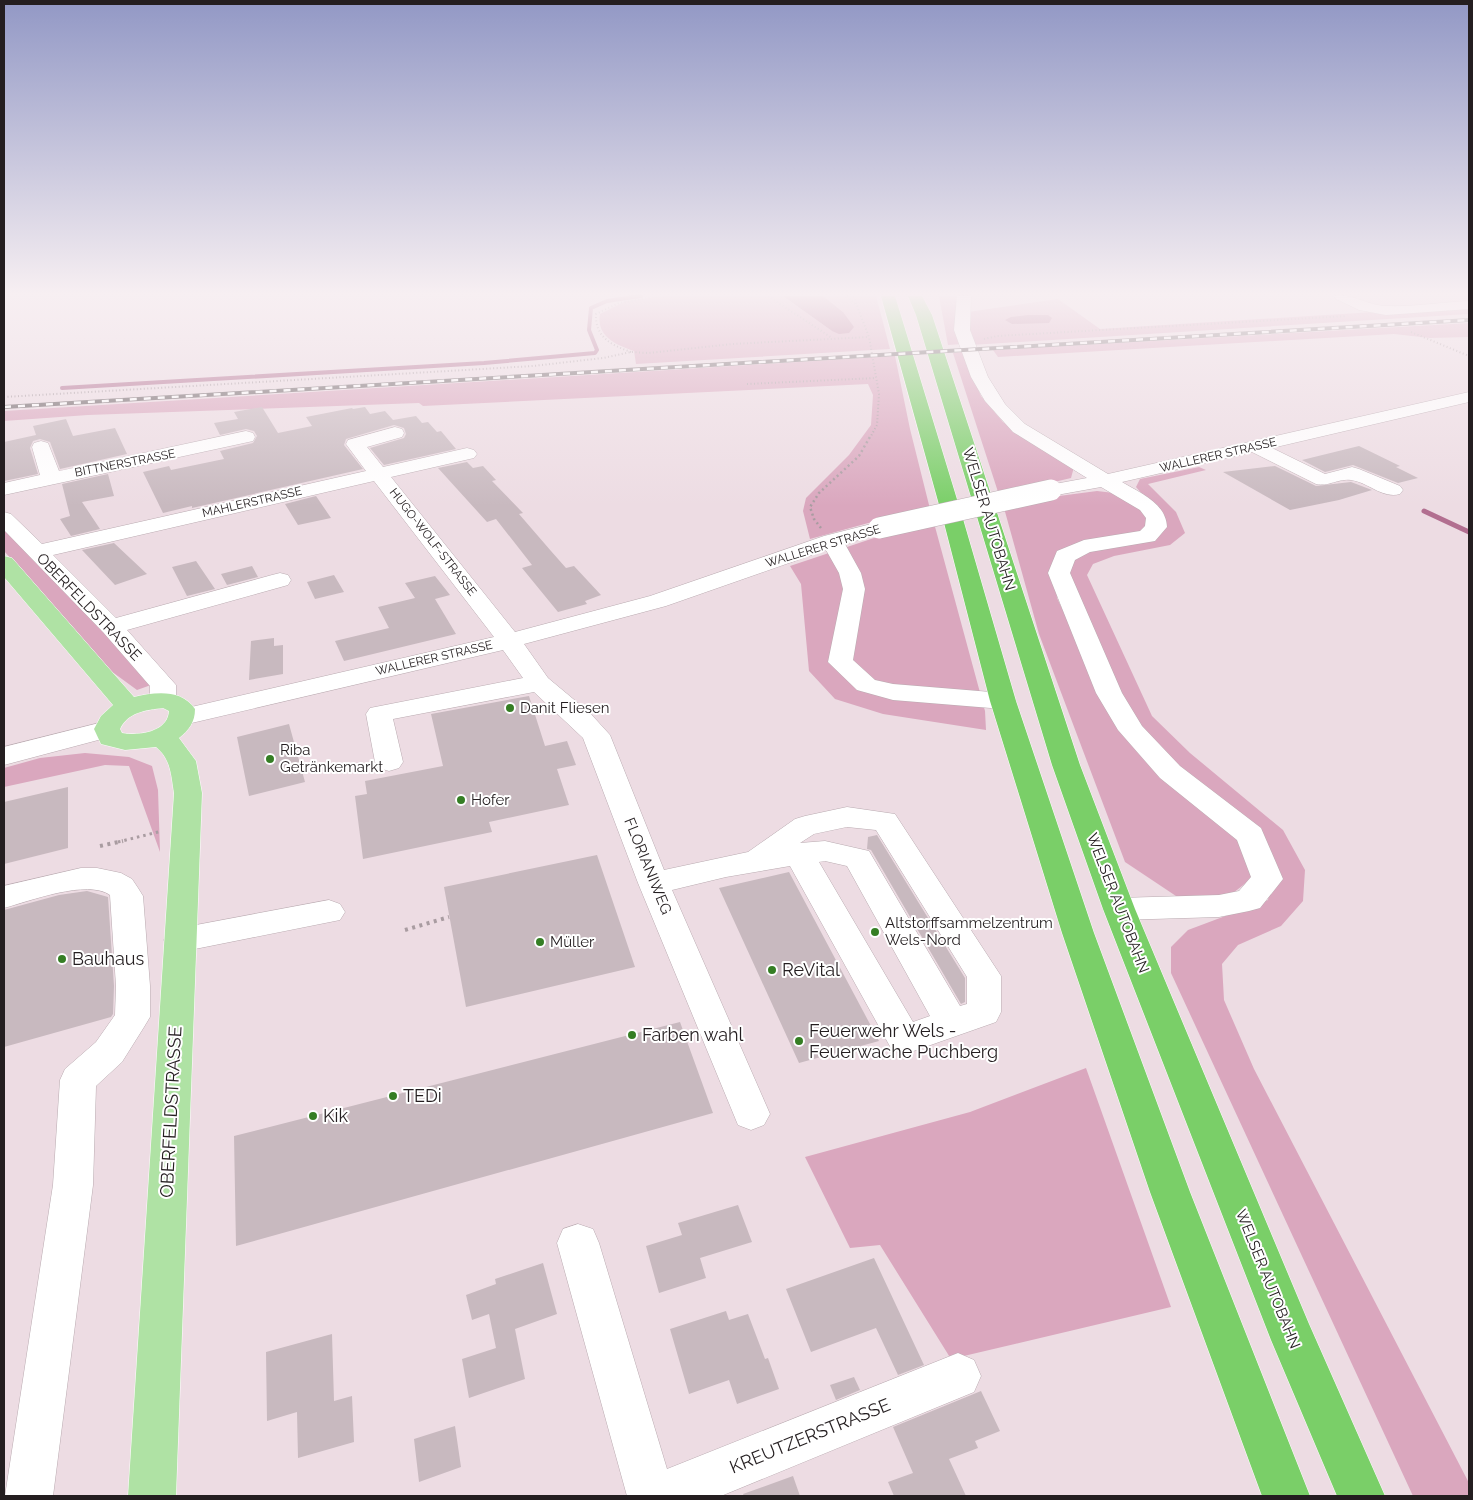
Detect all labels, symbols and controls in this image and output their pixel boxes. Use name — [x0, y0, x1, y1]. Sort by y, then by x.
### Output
street label: WALLERER STRASSE — [1158, 435, 1278, 475]
street label: WELSER AUTOBAHN — [959, 445, 1019, 593]
street label: BITTNERSTRASSE — [73, 446, 177, 480]
street label: MAHLERSTRASSE — [201, 484, 303, 520]
street label: HUGO-WOLF-STRASSE — [387, 485, 479, 599]
street label: WALLERER STRASSE — [764, 522, 882, 570]
street label: OBERFELDSTRASSE — [33, 549, 145, 665]
street label: WALLERER STRASSE — [374, 638, 494, 678]
place label: Danit Fliesen — [520, 699, 610, 717]
marker: Danit Fliesen — [504, 702, 516, 714]
place label: Riba Getränkemarkt — [280, 741, 383, 776]
marker: Riba Getränkemarkt — [264, 753, 276, 765]
place label: Hofer — [471, 791, 510, 809]
marker: Hofer — [455, 794, 467, 806]
street label: FLORIANIWEG — [620, 815, 676, 917]
street label: WELSER AUTOBAHN — [1083, 830, 1153, 976]
place label: Altstorffsammelzentrum Wels-Nord — [885, 914, 1053, 949]
marker: Altstorffsammelzentrum Wels-Nord — [869, 926, 881, 938]
place label: Müller — [550, 933, 595, 951]
marker: Müller — [534, 936, 546, 948]
place label: Bauhaus — [72, 948, 144, 969]
marker: Bauhaus — [56, 953, 68, 965]
place label: ReVital — [782, 959, 840, 980]
marker: ReVital — [766, 964, 778, 976]
place label: Feuerwehr Wels - Feuerwache Puchberg — [809, 1020, 998, 1062]
place label: Farben wahl — [642, 1024, 744, 1045]
street label: OBERFELDSTRASSE — [156, 1026, 185, 1198]
marker: Farben wahl — [626, 1029, 638, 1041]
marker: Feuerwehr Wels - Feuerwache Puchberg — [793, 1035, 805, 1047]
place label: TEDi — [403, 1085, 442, 1106]
marker: TEDi — [387, 1090, 399, 1102]
place label: Kik — [323, 1105, 348, 1126]
marker: Kik — [307, 1110, 319, 1122]
street label: WELSER AUTOBAHN — [1232, 1207, 1304, 1351]
street label: KREUTZERSTRASSE — [726, 1394, 893, 1477]

